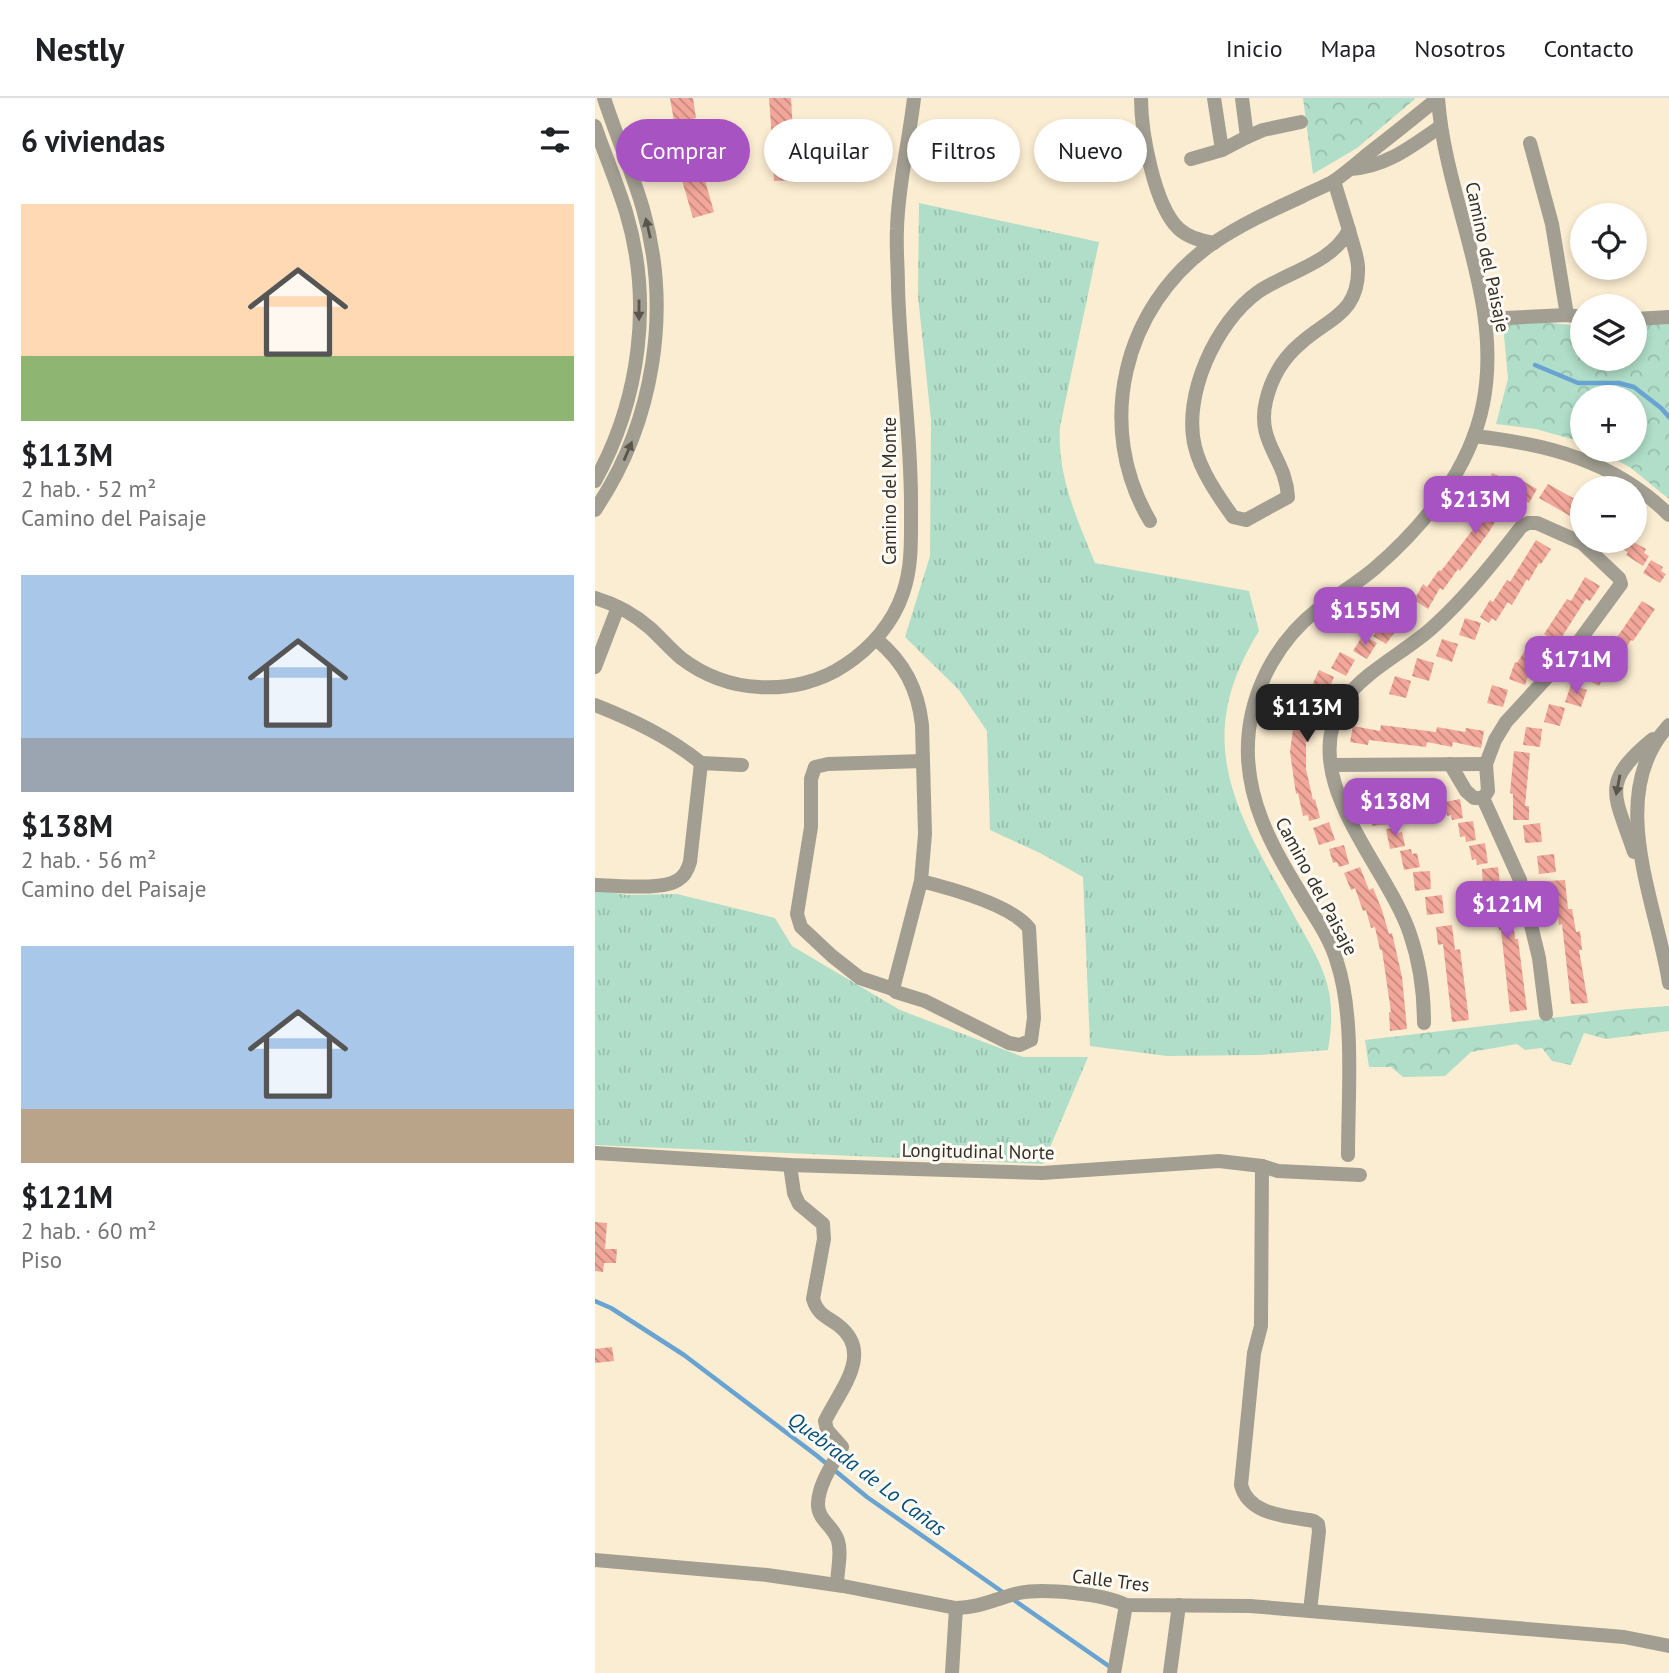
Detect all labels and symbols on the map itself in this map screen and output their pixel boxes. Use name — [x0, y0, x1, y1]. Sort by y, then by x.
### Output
street label: Camino del Paisaje — [1460, 180, 1516, 334]
one-way arrow — [642, 217, 653, 239]
one-way arrow — [634, 300, 645, 322]
street label: Camino del Monte — [877, 417, 901, 565]
one-way arrow — [622, 440, 633, 461]
pin: $213M — [1426, 476, 1524, 536]
pin: $155M — [1316, 588, 1414, 647]
pin: $171M — [1527, 636, 1625, 696]
pin: $113M — [1258, 684, 1356, 744]
one-way arrow — [1612, 774, 1623, 796]
pin: $138M — [1346, 778, 1444, 838]
street label: Camino del Paisaje — [1270, 813, 1364, 959]
pin: $121M — [1458, 882, 1556, 941]
street label: Longitudinal Norte — [901, 1138, 1055, 1164]
water label: Quebrada de Lo Cañas — [783, 1405, 952, 1542]
street label: Calle Tres — [1071, 1563, 1151, 1597]

